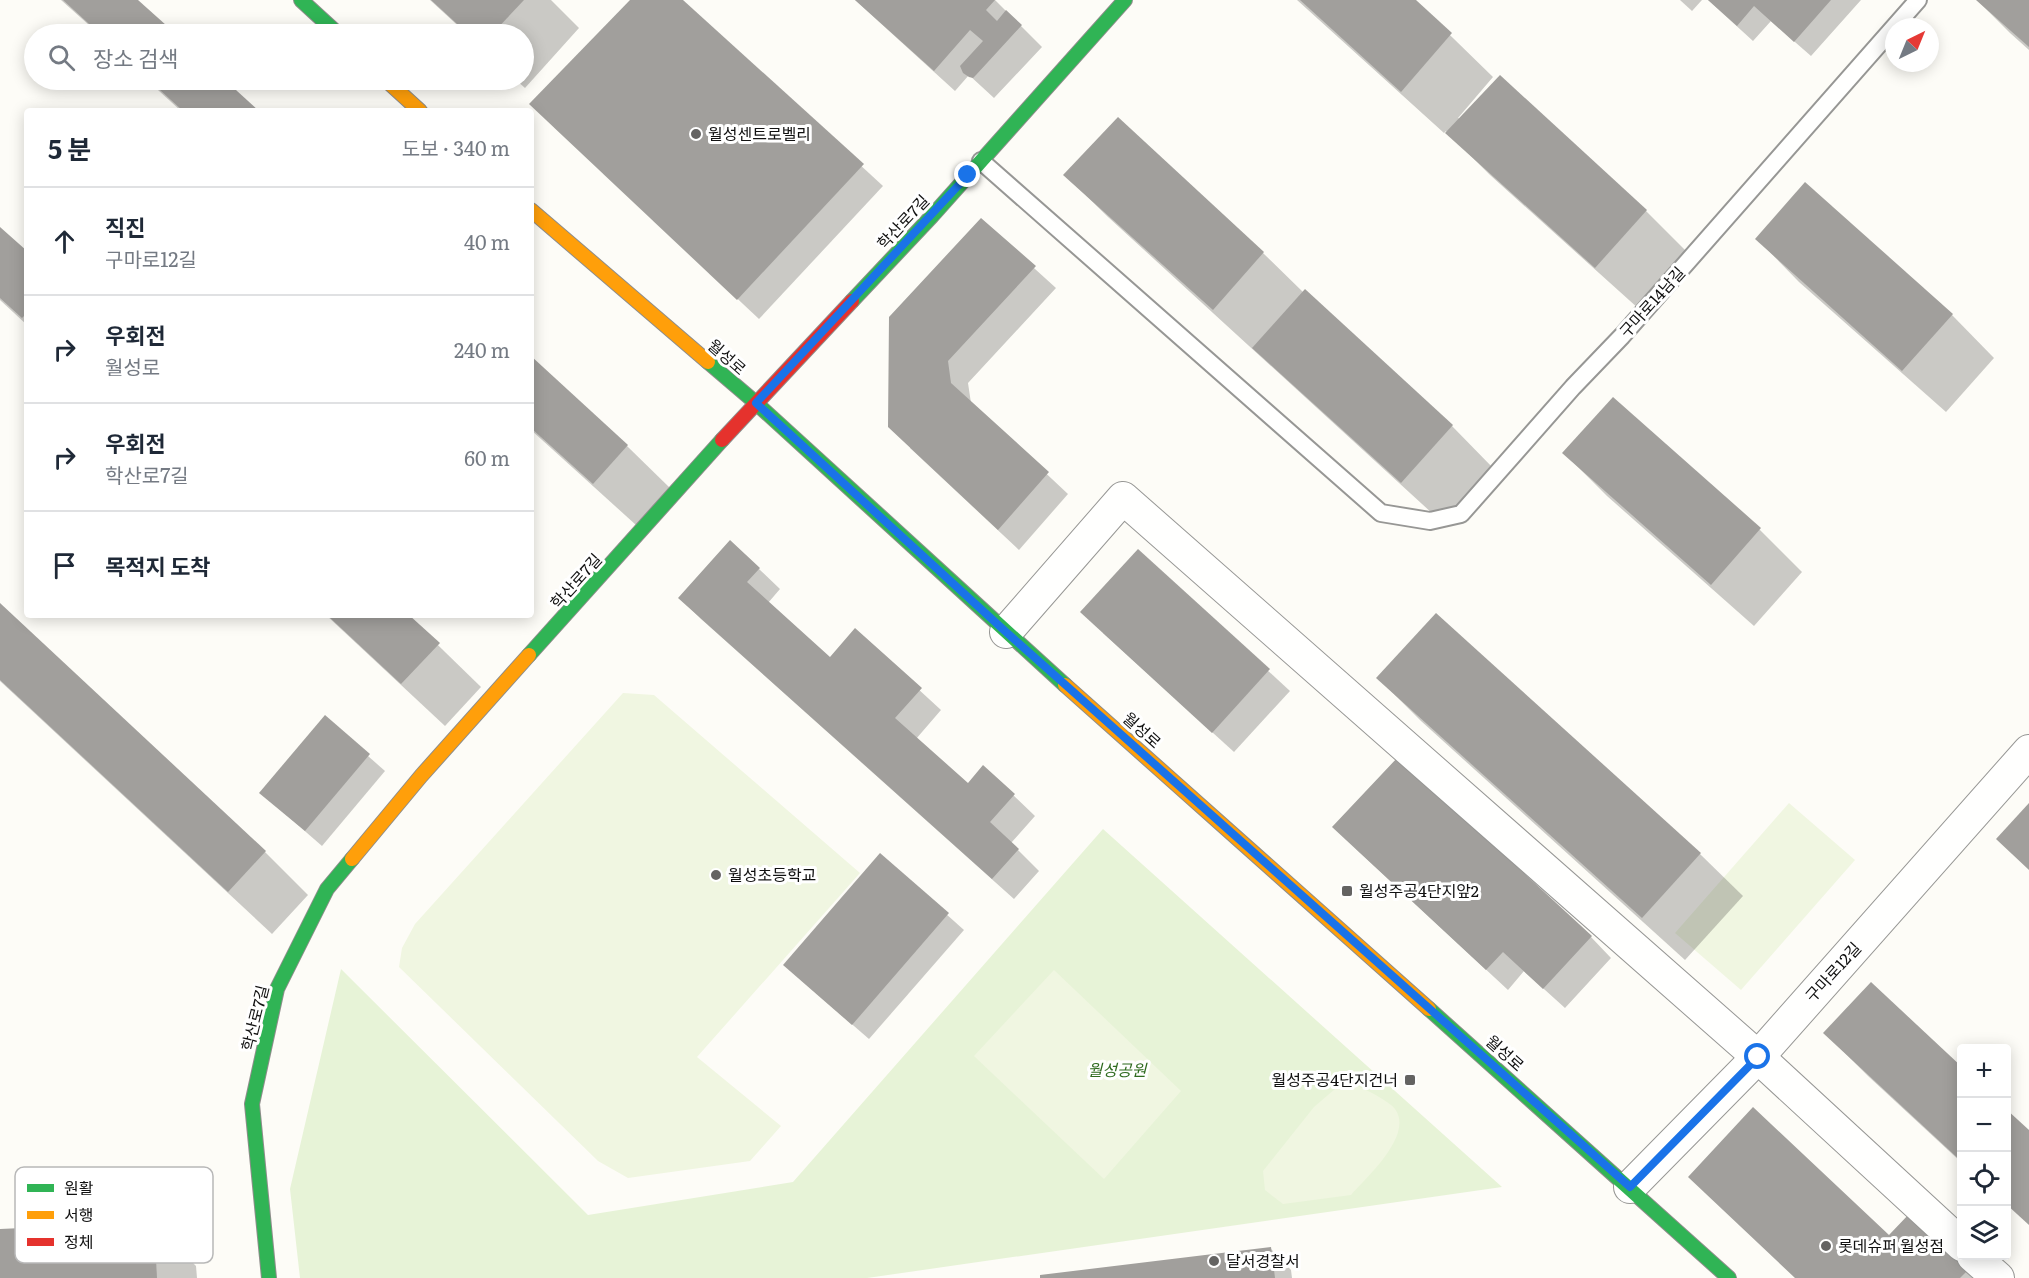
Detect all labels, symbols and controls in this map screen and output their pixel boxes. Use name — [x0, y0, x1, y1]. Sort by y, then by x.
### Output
north arrow — [1885, 18, 1939, 72]
search box — [24, 24, 534, 90]
icon: search — [45, 41, 78, 74]
text: 장소 검색 — [93, 41, 178, 74]
place label: 월성센트로벨리 — [708, 121, 811, 145]
marker: 월성센트로벨리 — [689, 127, 703, 141]
text: 5 분 — [48, 128, 91, 167]
text: 도보 · 340 m — [402, 132, 510, 162]
route end — [954, 161, 980, 187]
street label: 학산로7길 — [871, 189, 934, 254]
text: 직진 — [105, 210, 145, 243]
icon: ahead — [48, 225, 81, 258]
text: 40 m — [464, 226, 510, 256]
text: 구마로12길 — [105, 243, 197, 273]
street label: 구마로14남길 — [1613, 260, 1690, 342]
text: 우회전 — [105, 318, 166, 351]
icon: right — [48, 333, 81, 366]
street label: 월성로 — [703, 333, 752, 380]
text: 240 m — [454, 334, 510, 364]
text: 월성로 — [105, 351, 160, 381]
text: 우회전 — [105, 426, 166, 459]
icon: right — [48, 441, 81, 474]
text: 60 m — [464, 442, 510, 472]
text: 학산로7길 — [105, 459, 189, 489]
street label: 학산로7길 — [544, 547, 607, 613]
icon: arrive — [48, 549, 81, 582]
text: 목적지 도착 — [105, 549, 211, 582]
street label: 월성로 — [1118, 706, 1167, 753]
place label: 월성초등학교 — [728, 862, 816, 886]
marker: 월성초등학교 — [709, 868, 723, 882]
place label: 월성주공4단지앞2 — [1359, 878, 1479, 902]
marker: 월성주공4단지앞2 — [1340, 884, 1354, 898]
street label: 구마로12길 — [1799, 936, 1866, 1007]
street label: 학산로7길 — [234, 982, 274, 1053]
street label: 월성로 — [1481, 1029, 1530, 1076]
route start — [1744, 1043, 1770, 1069]
map controls — [1957, 1044, 2011, 1260]
button: + — [1957, 1044, 2011, 1098]
park label: 월성공원 — [1088, 1057, 1148, 1081]
place label: 월성주공4단지건너 — [1271, 1067, 1398, 1091]
marker: 월성주공4단지건너 — [1403, 1073, 1417, 1087]
button: − — [1957, 1098, 2011, 1152]
button: locate — [1957, 1152, 2011, 1206]
legend — [15, 1167, 213, 1263]
text: 원활 — [64, 1175, 94, 1199]
text: 서행 — [64, 1202, 93, 1226]
button: layers — [1957, 1206, 2011, 1260]
text: 정체 — [64, 1229, 93, 1253]
place label: 롯데슈퍼 월성점 — [1838, 1233, 1944, 1257]
marker: 롯데슈퍼 월성점 — [1819, 1239, 1833, 1253]
place label: 달서경찰서 — [1226, 1248, 1300, 1272]
marker: 달서경찰서 — [1207, 1254, 1221, 1268]

